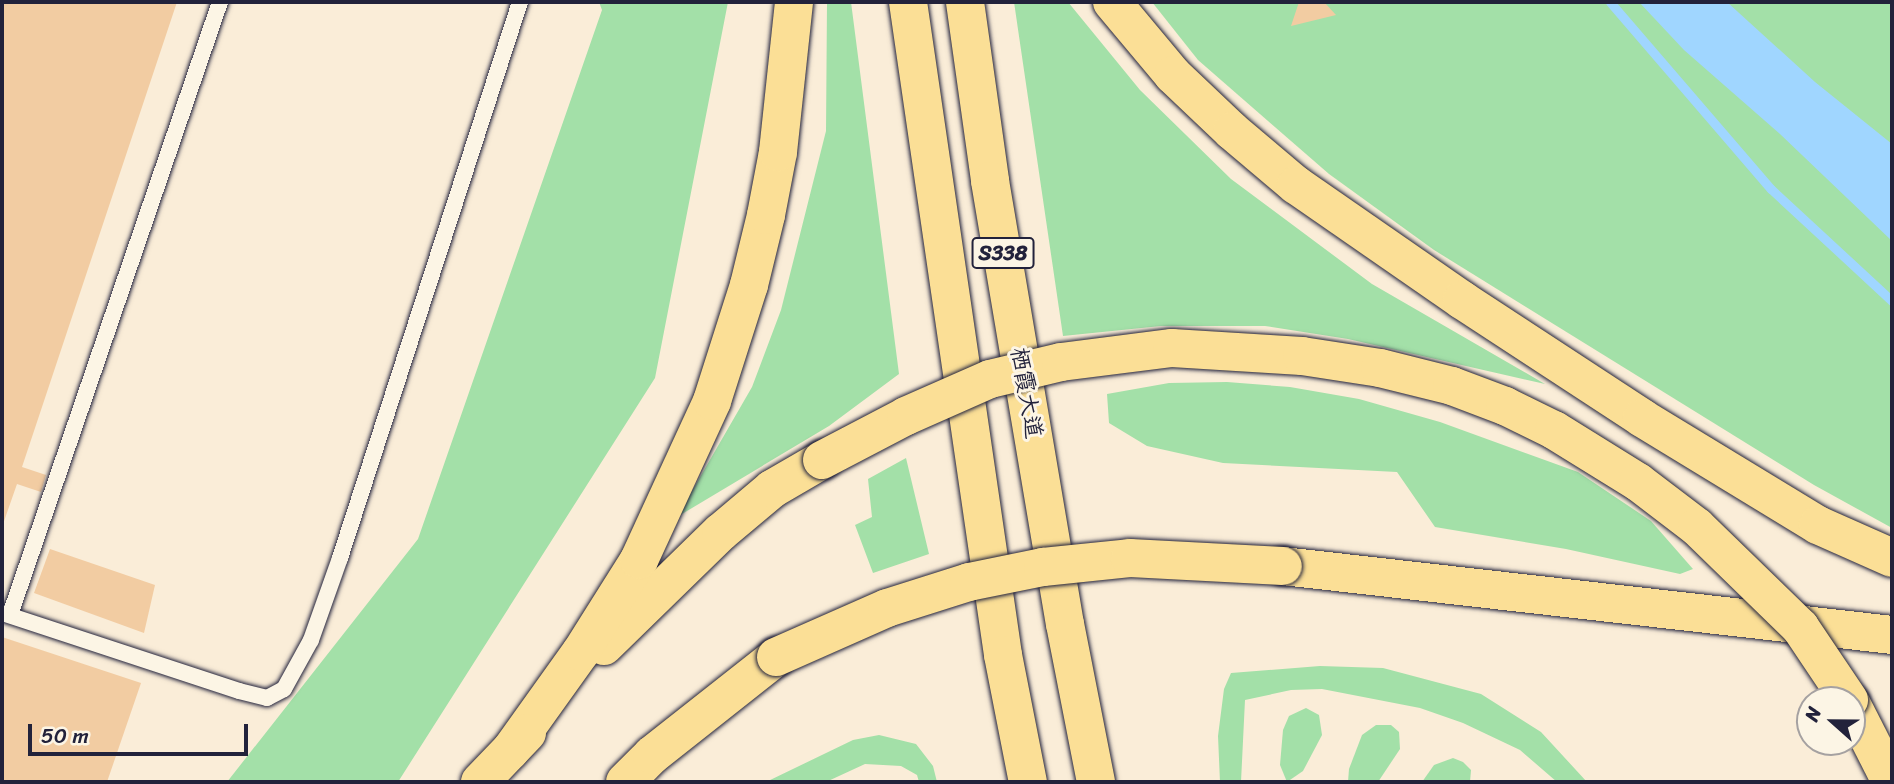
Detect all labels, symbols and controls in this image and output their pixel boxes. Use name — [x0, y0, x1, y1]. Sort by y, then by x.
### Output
road number: S338 — [972, 236, 1034, 270]
street label: 栖霞大道 — [1004, 345, 1048, 441]
north arrow — [1796, 686, 1866, 756]
text: N — [1795, 702, 1831, 726]
scale bar — [32, 710, 252, 754]
text: 50 m — [41, 717, 89, 755]

